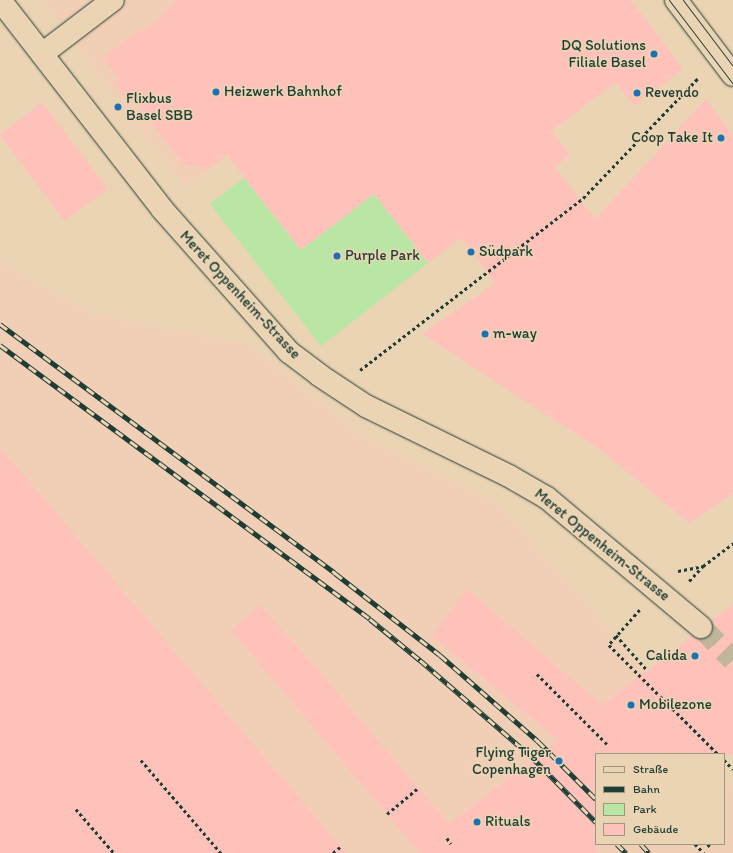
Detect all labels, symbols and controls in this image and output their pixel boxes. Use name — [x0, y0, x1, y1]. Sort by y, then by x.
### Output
place label: DQ Solutions Filiale Basel — [561, 36, 646, 71]
marker: DQ Solutions Filiale Basel — [649, 49, 659, 59]
place label: Heizwerk Bahnhof — [224, 83, 342, 101]
place label: Revendo — [645, 84, 699, 102]
marker: Heizwerk Bahnhof — [211, 87, 221, 97]
marker: Revendo — [632, 88, 642, 98]
place label: Flixbus Basel SBB — [126, 89, 193, 124]
marker: Flixbus Basel SBB — [113, 102, 123, 112]
place label: Coop Take It — [633, 129, 713, 147]
marker: Coop Take It — [716, 133, 726, 143]
street label: Meret Oppenheim-Strasse — [176, 227, 304, 363]
place label: Südpark — [479, 243, 533, 261]
place label: Purple Park — [345, 247, 419, 265]
marker: Südpark — [466, 247, 476, 257]
marker: Purple Park — [332, 251, 342, 261]
place label: m-way — [493, 325, 537, 343]
marker: m-way — [480, 329, 490, 339]
street label: Meret Oppenheim-Strasse — [531, 485, 673, 605]
place label: Calida — [646, 647, 687, 665]
marker: Calida — [690, 651, 700, 661]
place label: Mobilezone — [639, 696, 712, 714]
marker: Mobilezone — [626, 700, 636, 710]
place label: Flying Tiger Copenhagen — [472, 743, 551, 778]
legend — [595, 753, 725, 845]
marker: Flying Tiger Copenhagen — [554, 756, 564, 766]
text: Straße — [633, 762, 668, 776]
text: Bahn — [633, 782, 660, 796]
text: Park — [633, 802, 657, 816]
place label: Rituals — [485, 813, 531, 831]
marker: Rituals — [472, 817, 482, 827]
text: Gebäude — [633, 822, 678, 836]

